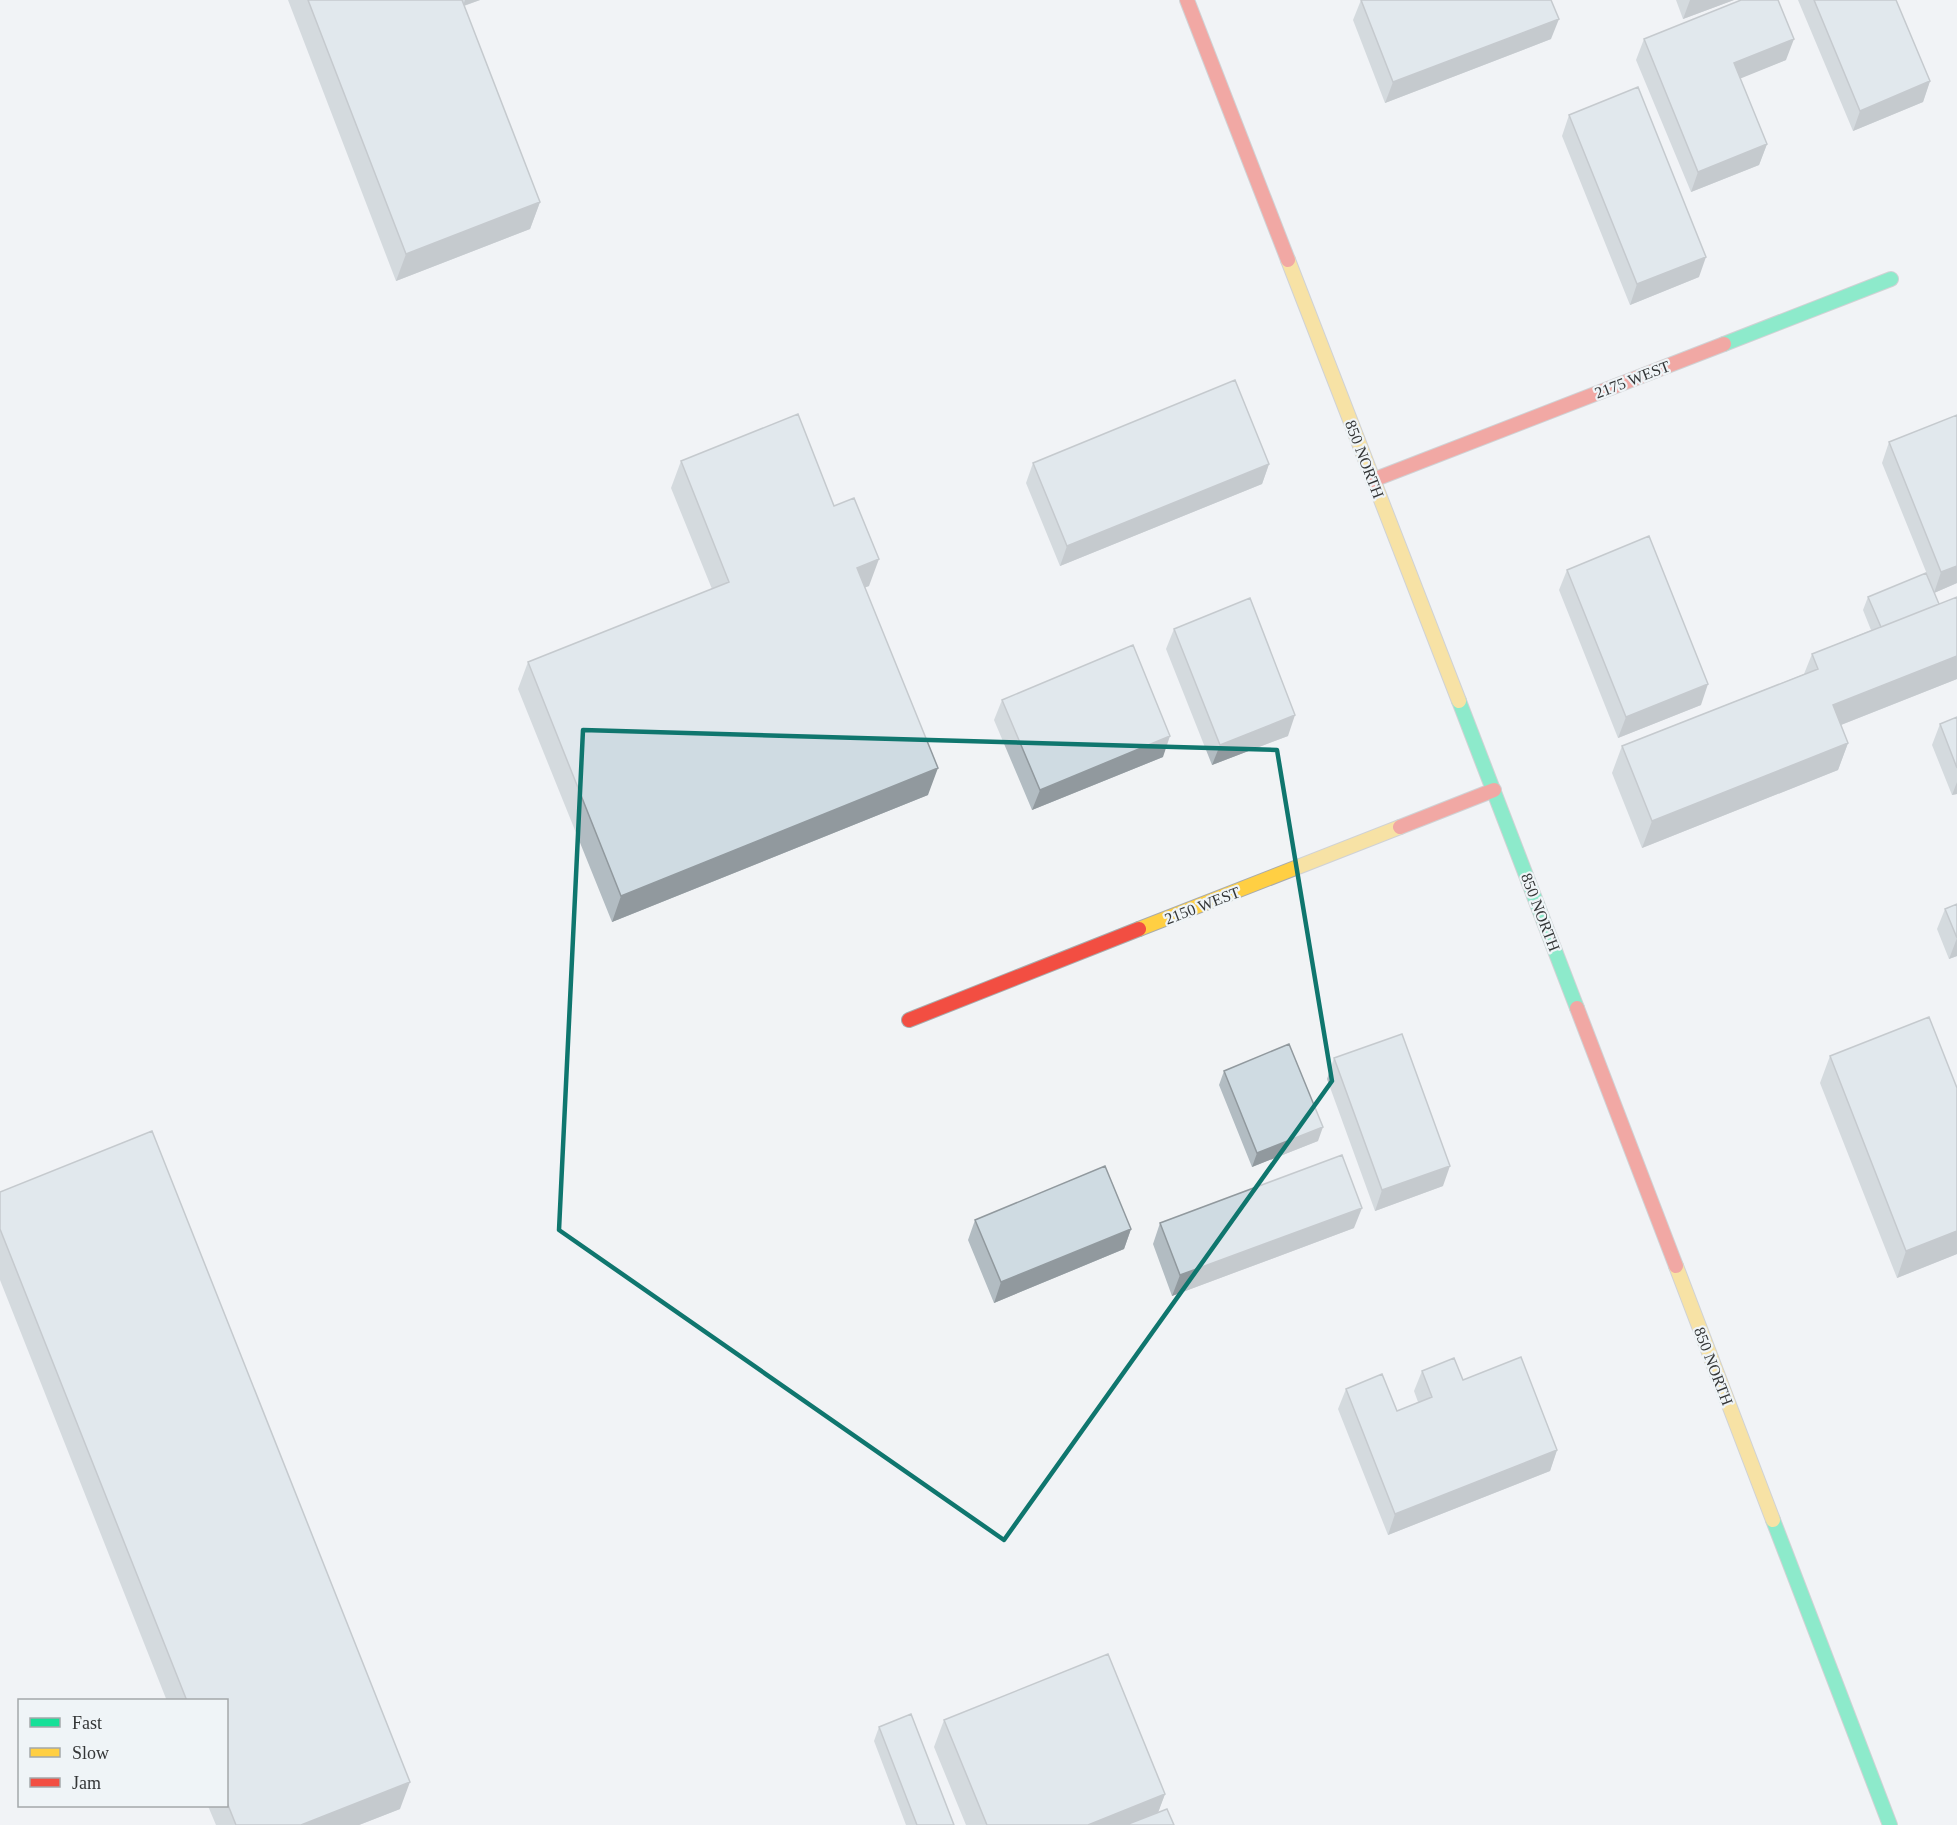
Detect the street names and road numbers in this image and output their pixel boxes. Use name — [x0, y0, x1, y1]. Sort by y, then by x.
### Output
street label: 2175 WEST — [1592, 357, 1672, 402]
street label: 850 NORTH — [1342, 418, 1387, 501]
street label: 850 NORTH — [1518, 871, 1563, 954]
street label: 2150 WEST — [1162, 883, 1242, 928]
street label: 850 NORTH — [1691, 1325, 1736, 1408]

